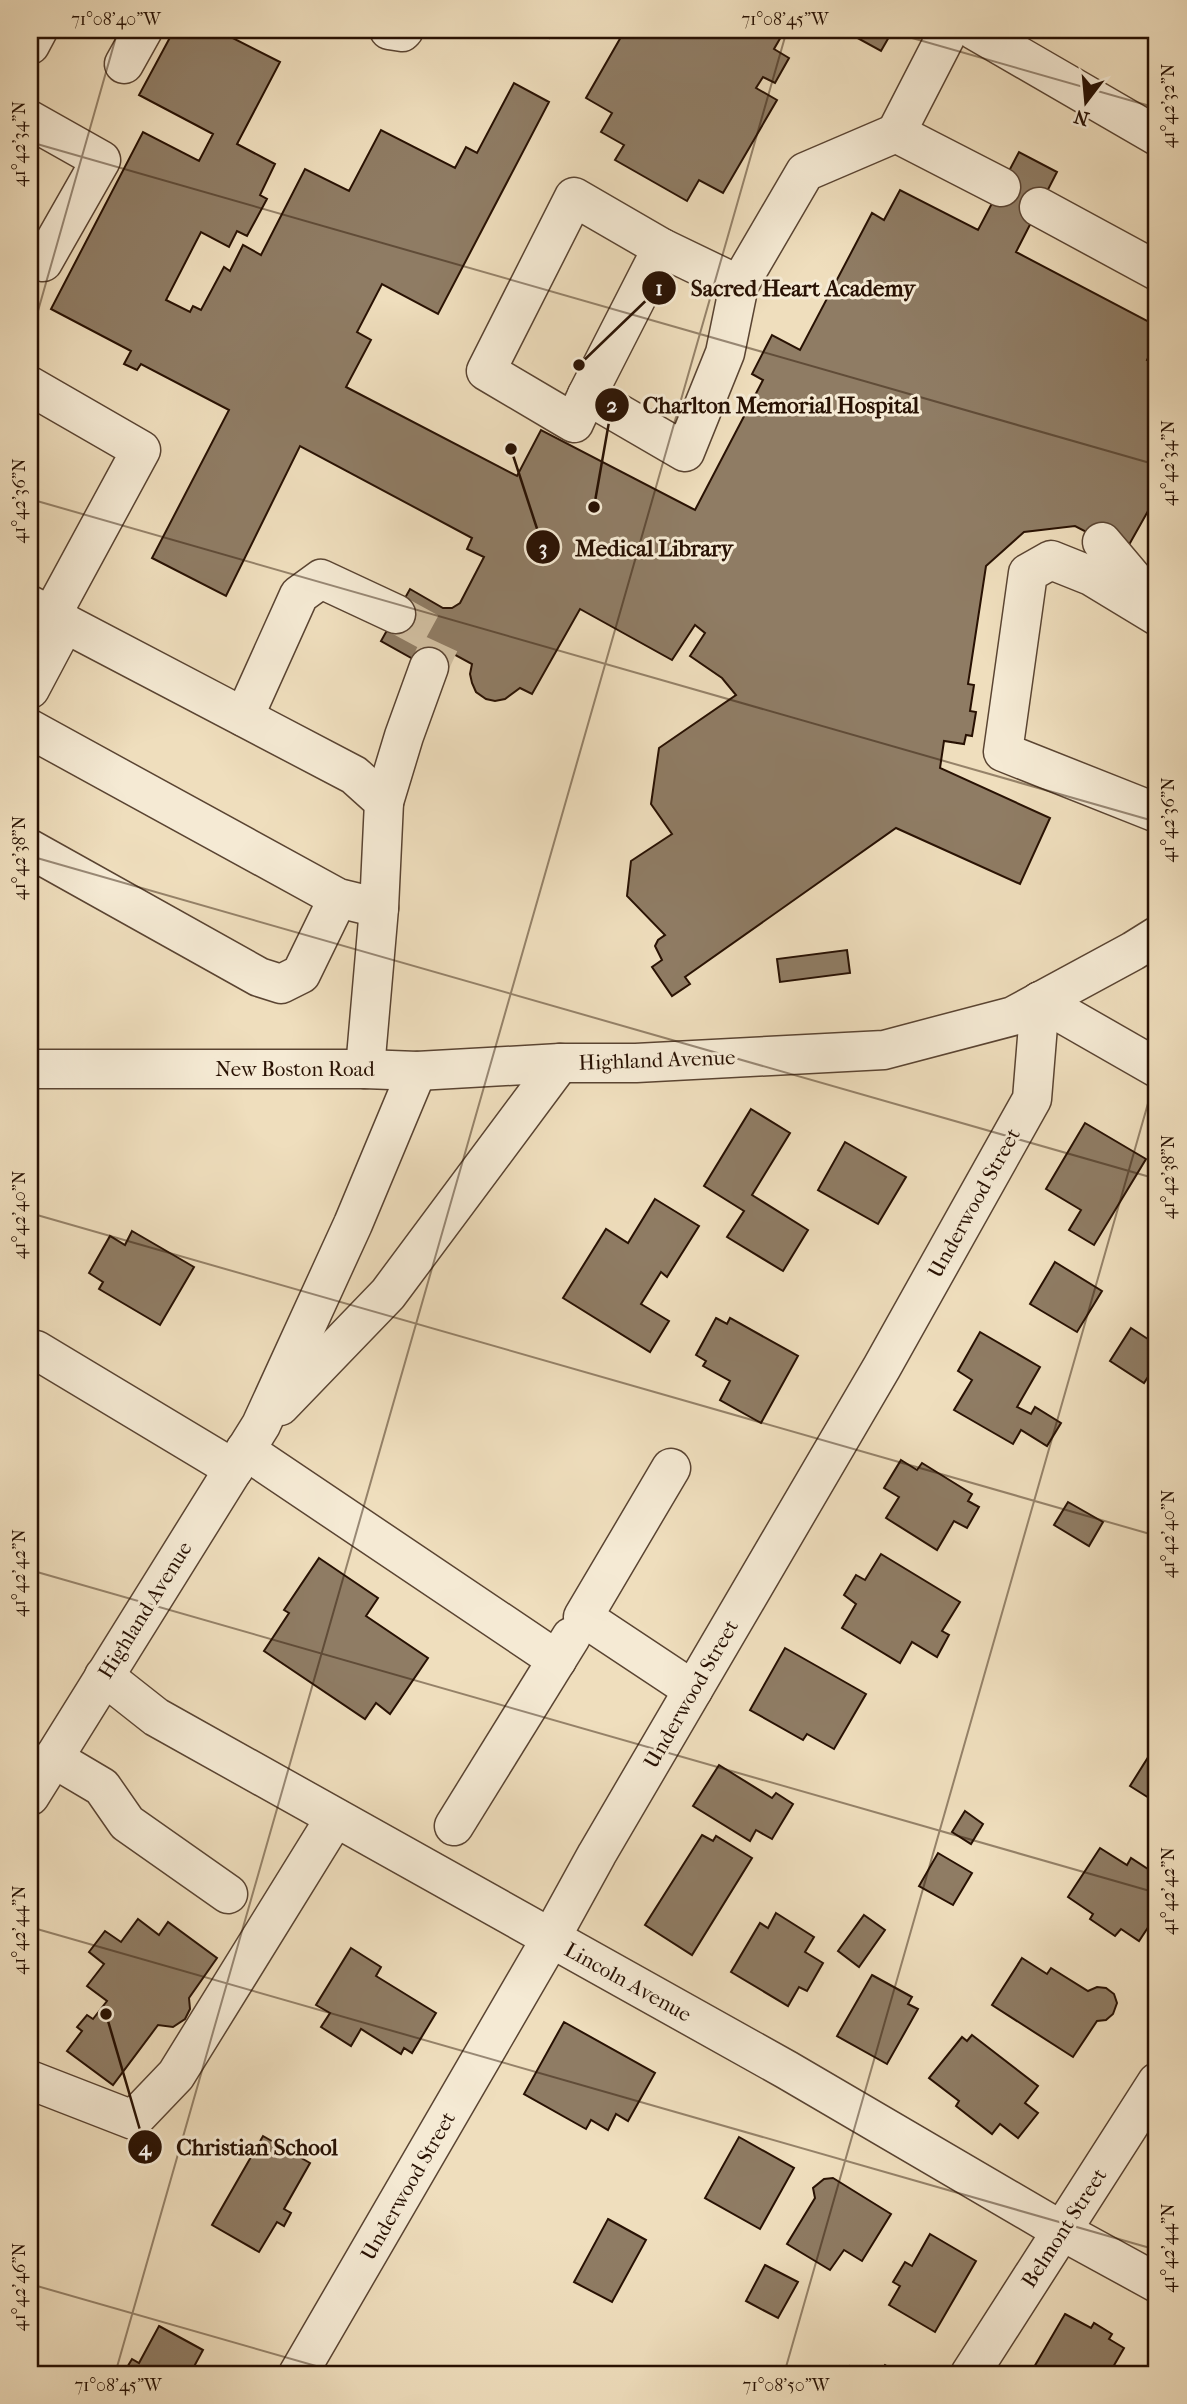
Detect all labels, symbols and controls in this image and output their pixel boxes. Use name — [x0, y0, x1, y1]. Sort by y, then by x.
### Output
text: 71°08'40"W — [71, 9, 162, 30]
text: 71°08'45"W — [741, 9, 830, 30]
text: 41°42'32"N — [1158, 63, 1179, 148]
north arrow — [1050, 66, 1120, 136]
text: 41°42'34"N — [9, 101, 30, 187]
text: N — [1071, 105, 1092, 130]
callout: Sacred Heart Academy — [642, 266, 929, 310]
text: Sacred Heart Academy — [691, 275, 917, 302]
text: 1 — [655, 276, 663, 300]
callout: Charlton Memorial Hospital — [594, 383, 933, 427]
text: Charlton Memorial Hospital — [643, 392, 920, 419]
text: 2 — [607, 393, 618, 417]
text: 41°42'34"N — [1158, 420, 1179, 506]
text: 41°42'36"N — [9, 458, 30, 544]
callout: Medical Library — [526, 525, 747, 569]
text: Medical Library — [575, 535, 735, 562]
text: 3 — [539, 536, 547, 560]
text: 41°42'36"N — [1158, 777, 1179, 863]
text: 41°42'38"N — [9, 815, 30, 900]
street label: Highland Avenue — [578, 1045, 736, 1075]
street label: New Boston Road — [215, 1057, 375, 1081]
street label: Underwood Street — [923, 1124, 1025, 1282]
text: 41°42'38"N — [1158, 1134, 1179, 1219]
text: 41°42'40"N — [9, 1170, 30, 1259]
text: 41°42'40"N — [1158, 1489, 1179, 1578]
text: 41°42'42"N — [9, 1529, 30, 1617]
street label: Highland Avenue — [93, 1537, 197, 1683]
street label: Underwood Street — [639, 1615, 743, 1772]
text: 41°42'42"N — [1158, 1847, 1179, 1935]
text: 41°42'44"N — [9, 1885, 30, 1975]
street label: Lincoln Avenue — [561, 1937, 695, 2027]
street label: Underwood Street — [356, 2107, 460, 2264]
callout: Christian School — [127, 2125, 352, 2169]
text: Christian School — [176, 2134, 338, 2161]
text: 4 — [138, 2136, 153, 2161]
street label: Belmont Street — [1017, 2164, 1112, 2292]
text: 41°42'44"N — [1158, 2203, 1179, 2293]
text: 41°42'46"N — [9, 2242, 30, 2331]
text: 71°08'45"W — [74, 2375, 163, 2396]
text: 71°08'50"W — [743, 2375, 831, 2396]

